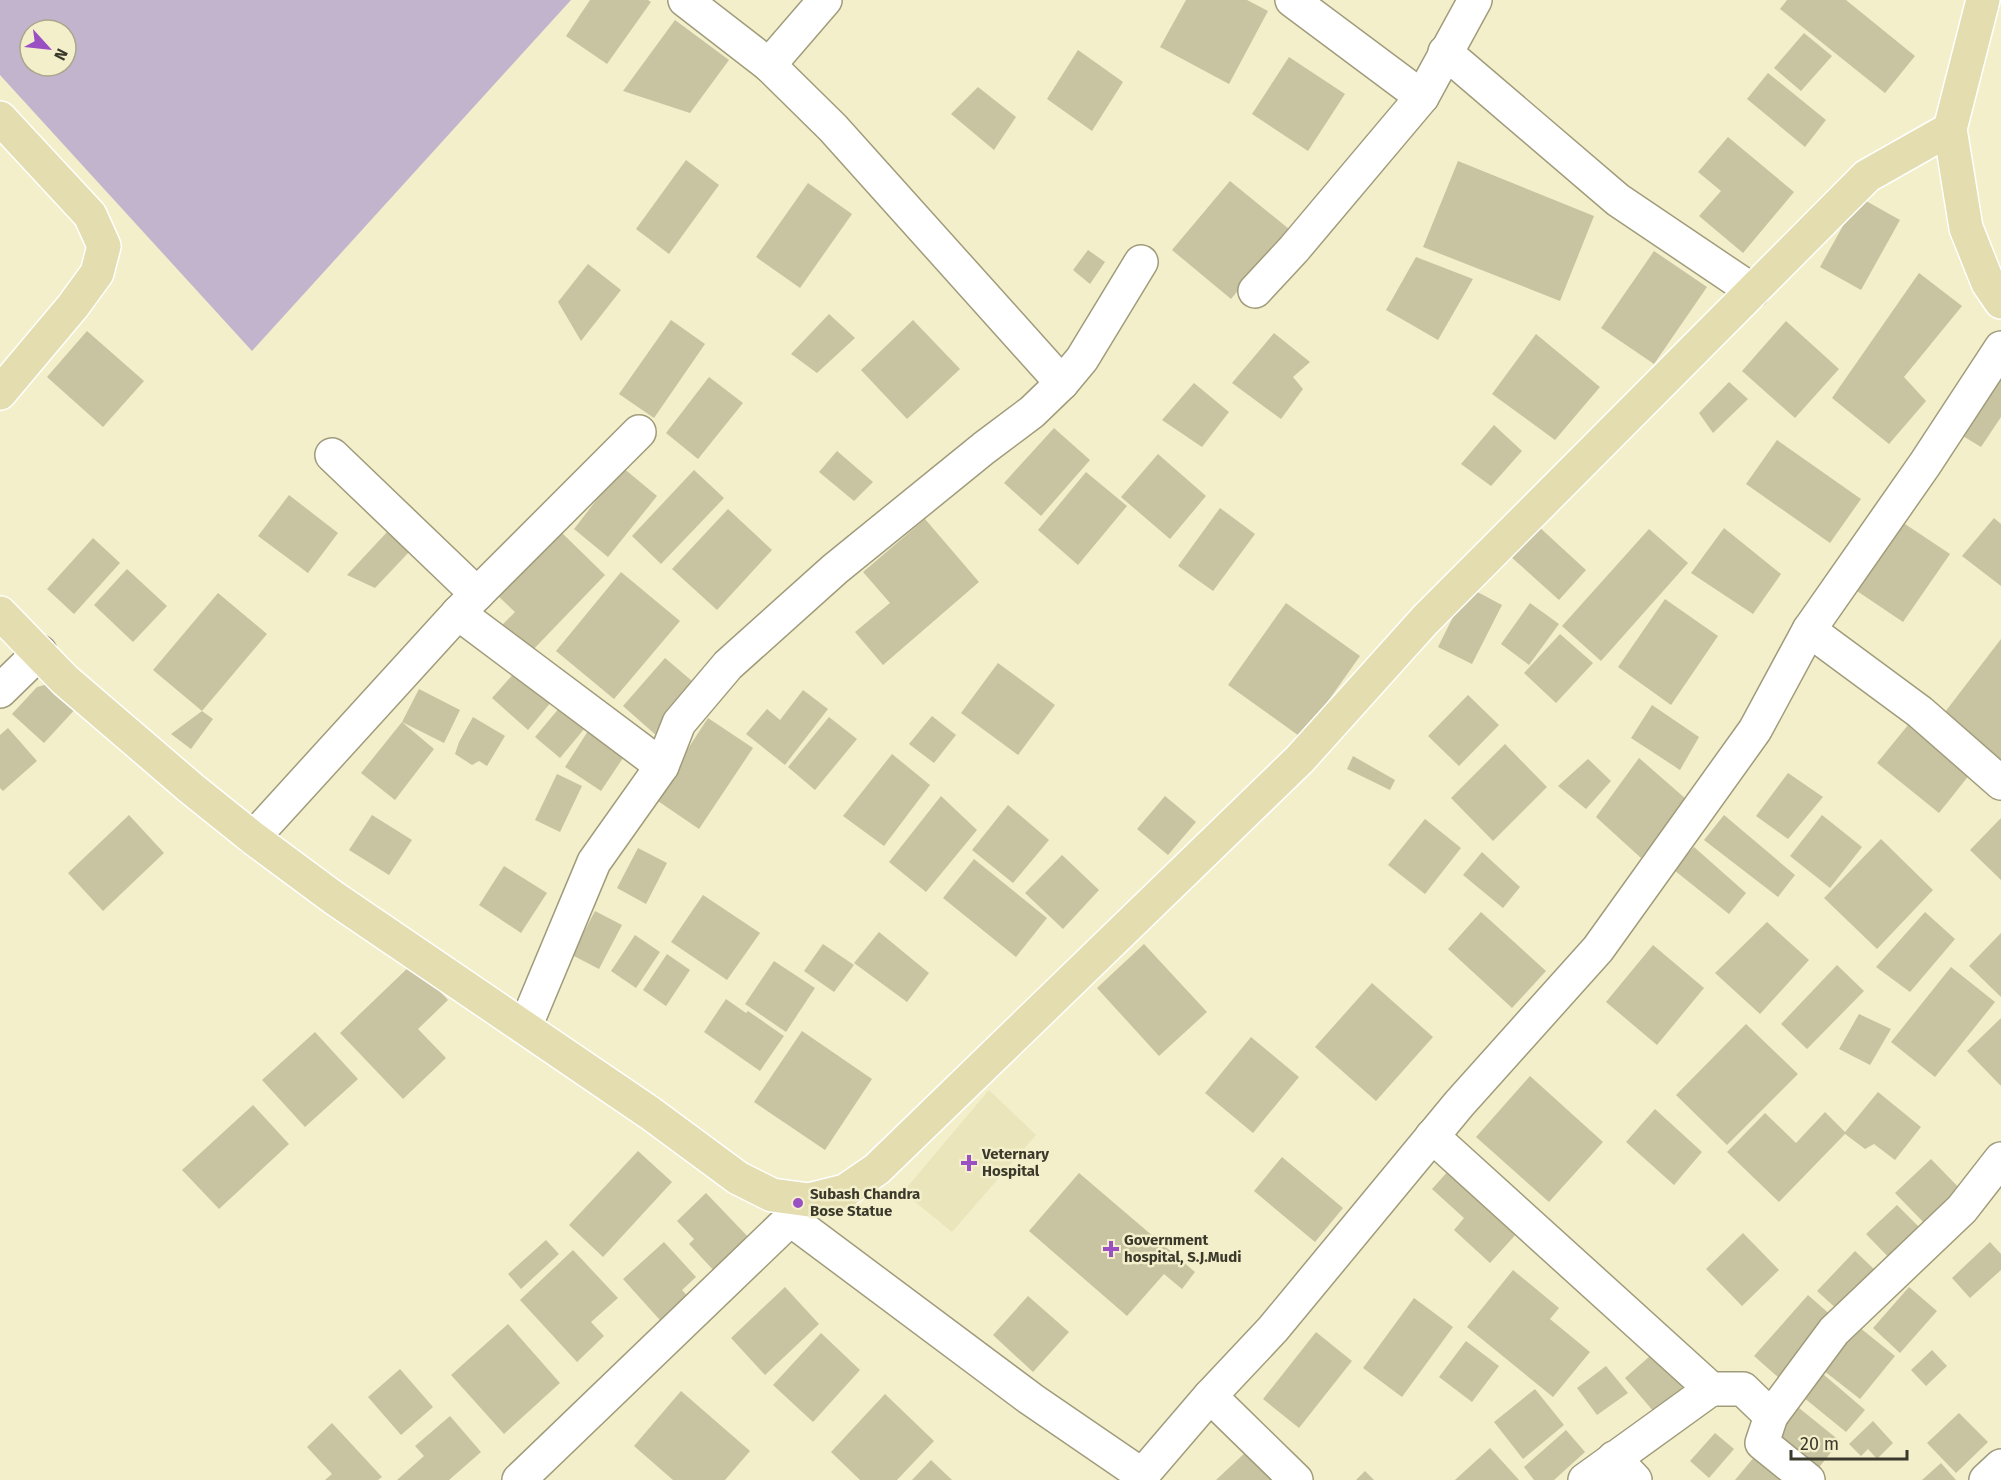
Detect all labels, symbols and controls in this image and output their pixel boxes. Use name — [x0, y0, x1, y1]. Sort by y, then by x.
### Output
north arrow — [18, 18, 78, 78]
text: N — [50, 46, 72, 64]
place label: Veternary Hospital — [981, 1145, 1049, 1180]
marker: Veternary Hospital — [960, 1154, 978, 1172]
place label: Subash Chandra Bose Statue — [810, 1185, 920, 1220]
marker: Subash Chandra Bose Statue — [791, 1196, 805, 1210]
place label: Government hospital, S.J.Mudi — [1124, 1231, 1241, 1266]
marker: Government hospital, S.J.Mudi — [1102, 1240, 1120, 1258]
scale bar — [1791, 1423, 1906, 1461]
text: 20 m — [1800, 1433, 1839, 1455]

